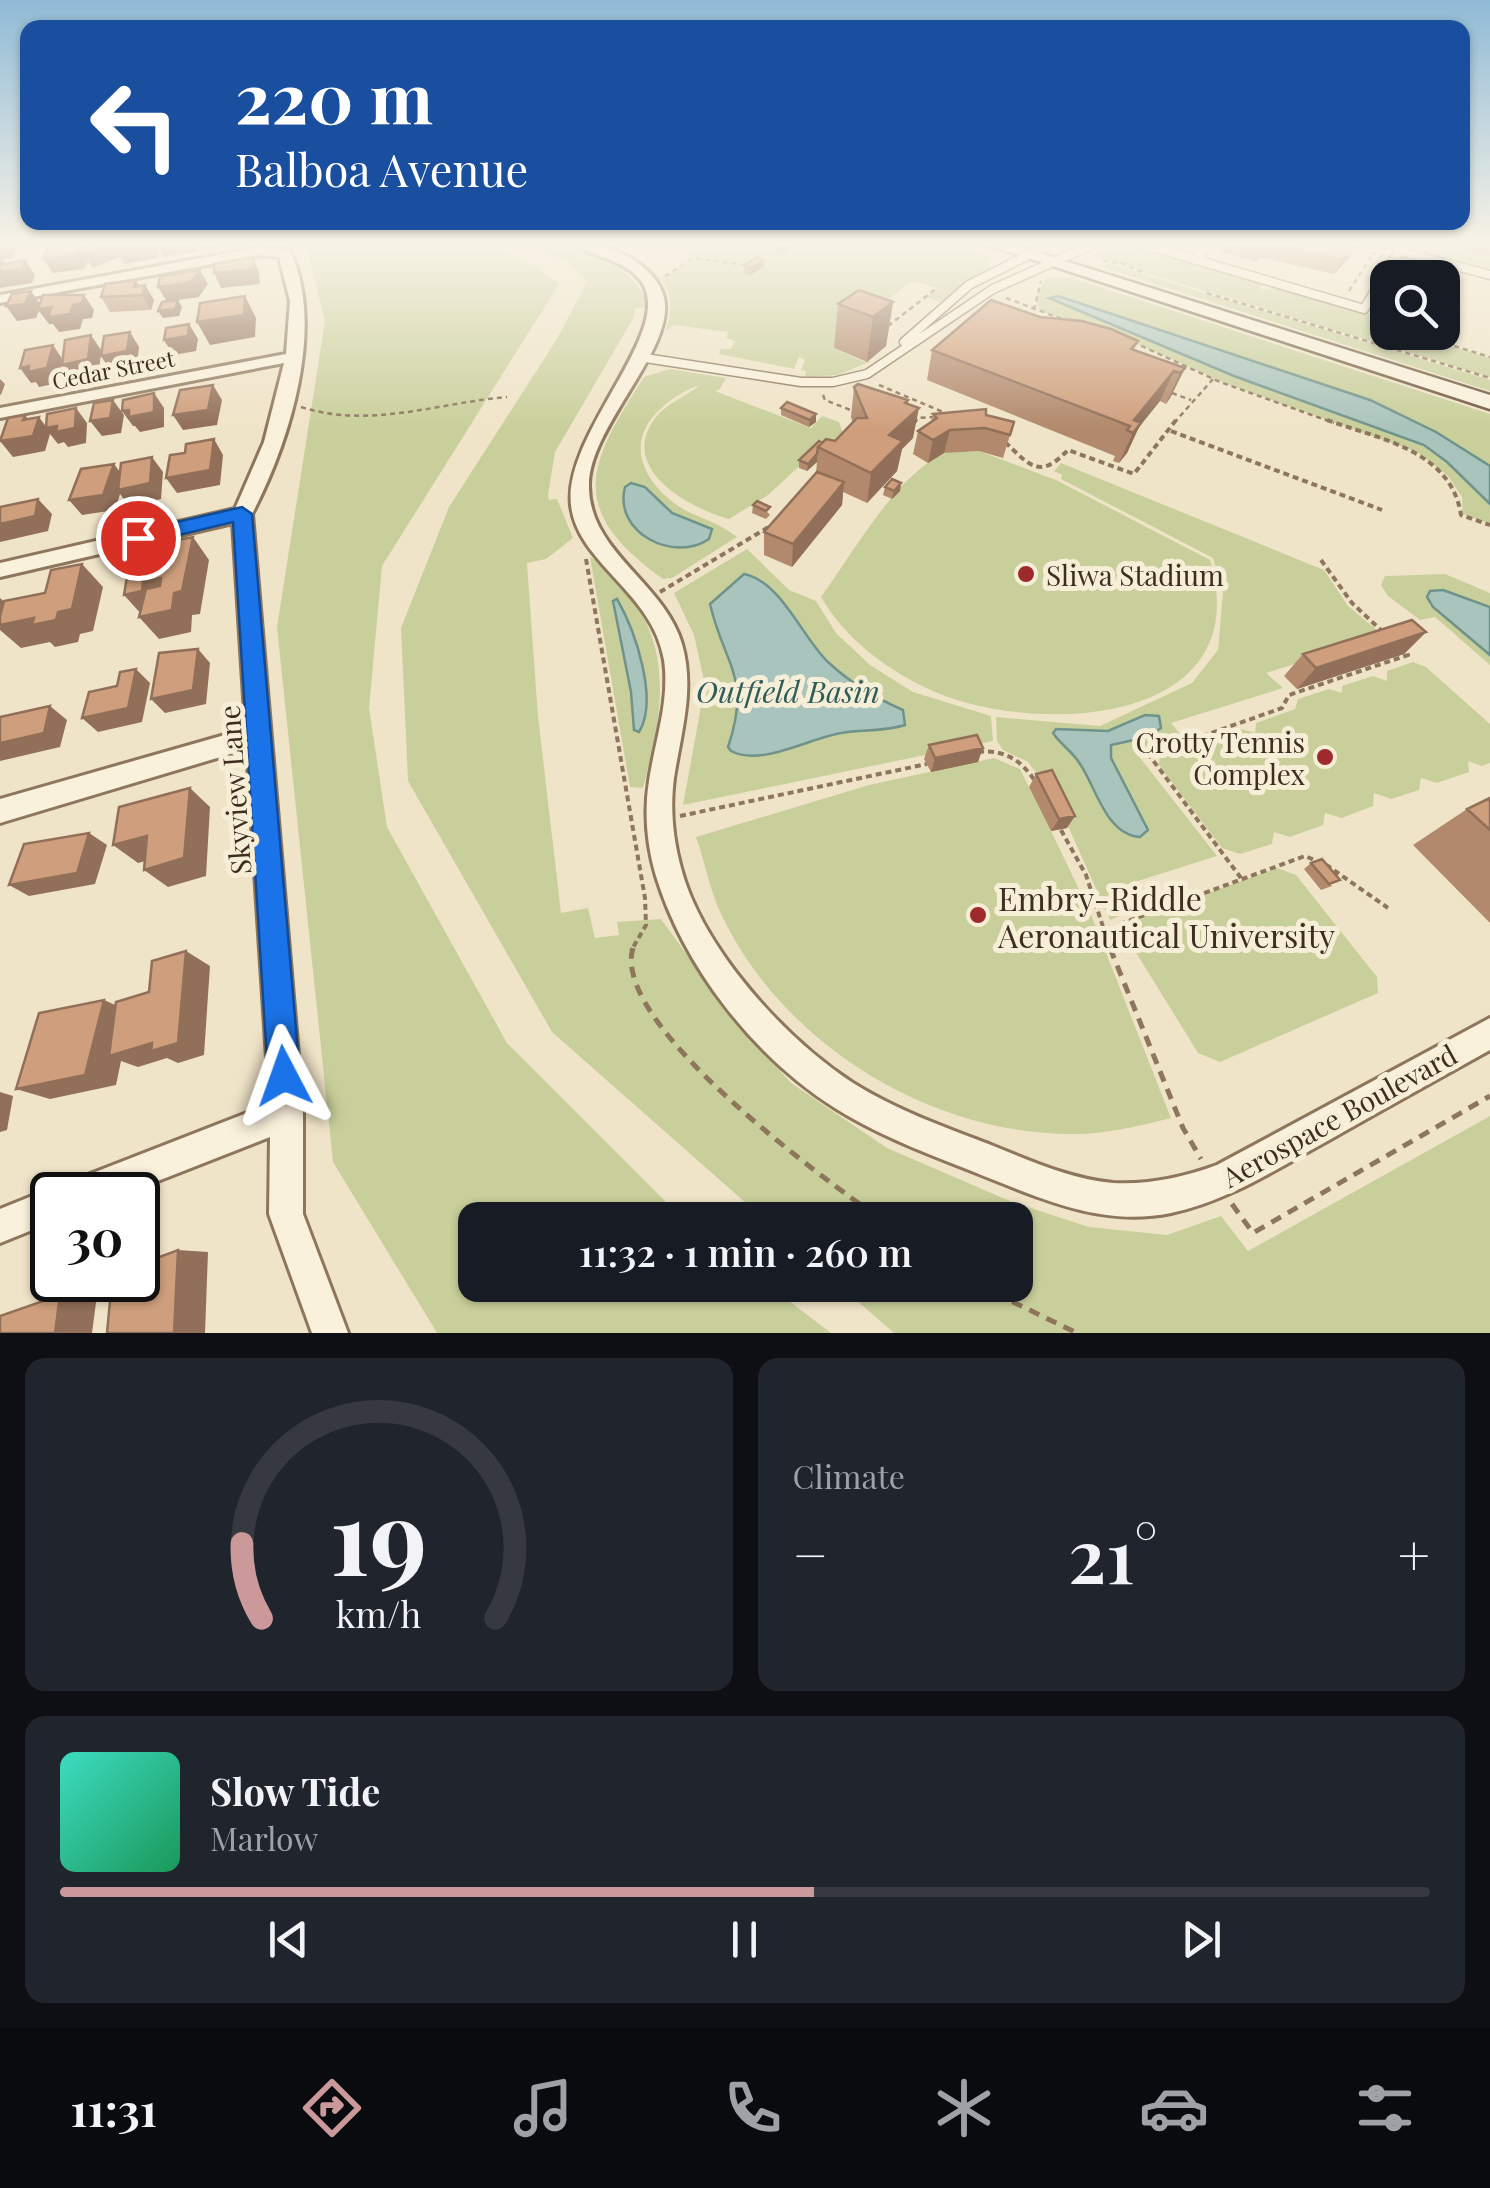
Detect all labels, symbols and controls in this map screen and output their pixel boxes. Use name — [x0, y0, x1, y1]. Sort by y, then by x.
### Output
text: 220 m — [235, 48, 433, 142]
icon: left — [70, 60, 200, 190]
text: Balboa Avenue — [235, 138, 528, 198]
map controls — [1370, 260, 1460, 350]
button: search — [1370, 260, 1460, 350]
street label: Cedar Street — [49, 342, 178, 396]
pin — [96, 496, 181, 581]
icon: arrive — [111, 511, 166, 566]
place label: Sliwa Stadium — [1046, 556, 1224, 593]
marker: Sliwa Stadium — [1015, 563, 1037, 585]
water label: Outfield Basin — [696, 671, 880, 711]
street label: Skyview Lane — [210, 704, 258, 876]
place label: Crotty Tennis Complex — [1136, 723, 1305, 792]
marker: Crotty Tennis Complex — [1314, 746, 1336, 768]
place label: Embry-Riddle Aeronautical University — [997, 876, 1335, 956]
marker: Embry-Riddle Aeronautical University — [967, 904, 989, 926]
position arrow — [232, 1024, 336, 1128]
street label: Aerospace Boulevard — [1214, 1035, 1463, 1195]
speed limit sign: 30 — [30, 1172, 160, 1302]
text: 11:32 · 1 min · 260 m — [579, 1226, 912, 1277]
text: Climate — [793, 1454, 905, 1497]
text: 19 — [330, 1463, 427, 1602]
text: 21° — [1068, 1503, 1158, 1603]
text: − — [793, 1516, 828, 1590]
text: + — [1398, 1516, 1430, 1590]
text: km/h — [336, 1589, 422, 1637]
text: Slow Tide — [210, 1765, 380, 1816]
text: Marlow — [210, 1816, 318, 1859]
icon: previous — [261, 1912, 316, 1967]
icon: pause — [717, 1912, 772, 1967]
icon: next — [1174, 1912, 1229, 1967]
icon: directions — [297, 2073, 367, 2143]
icon: music — [508, 2073, 578, 2143]
icon: phone — [718, 2073, 788, 2143]
icon: climate — [929, 2073, 999, 2143]
icon: car — [1139, 2073, 1209, 2143]
icon: filters — [1350, 2073, 1420, 2143]
text: 11:31 — [70, 2078, 157, 2138]

